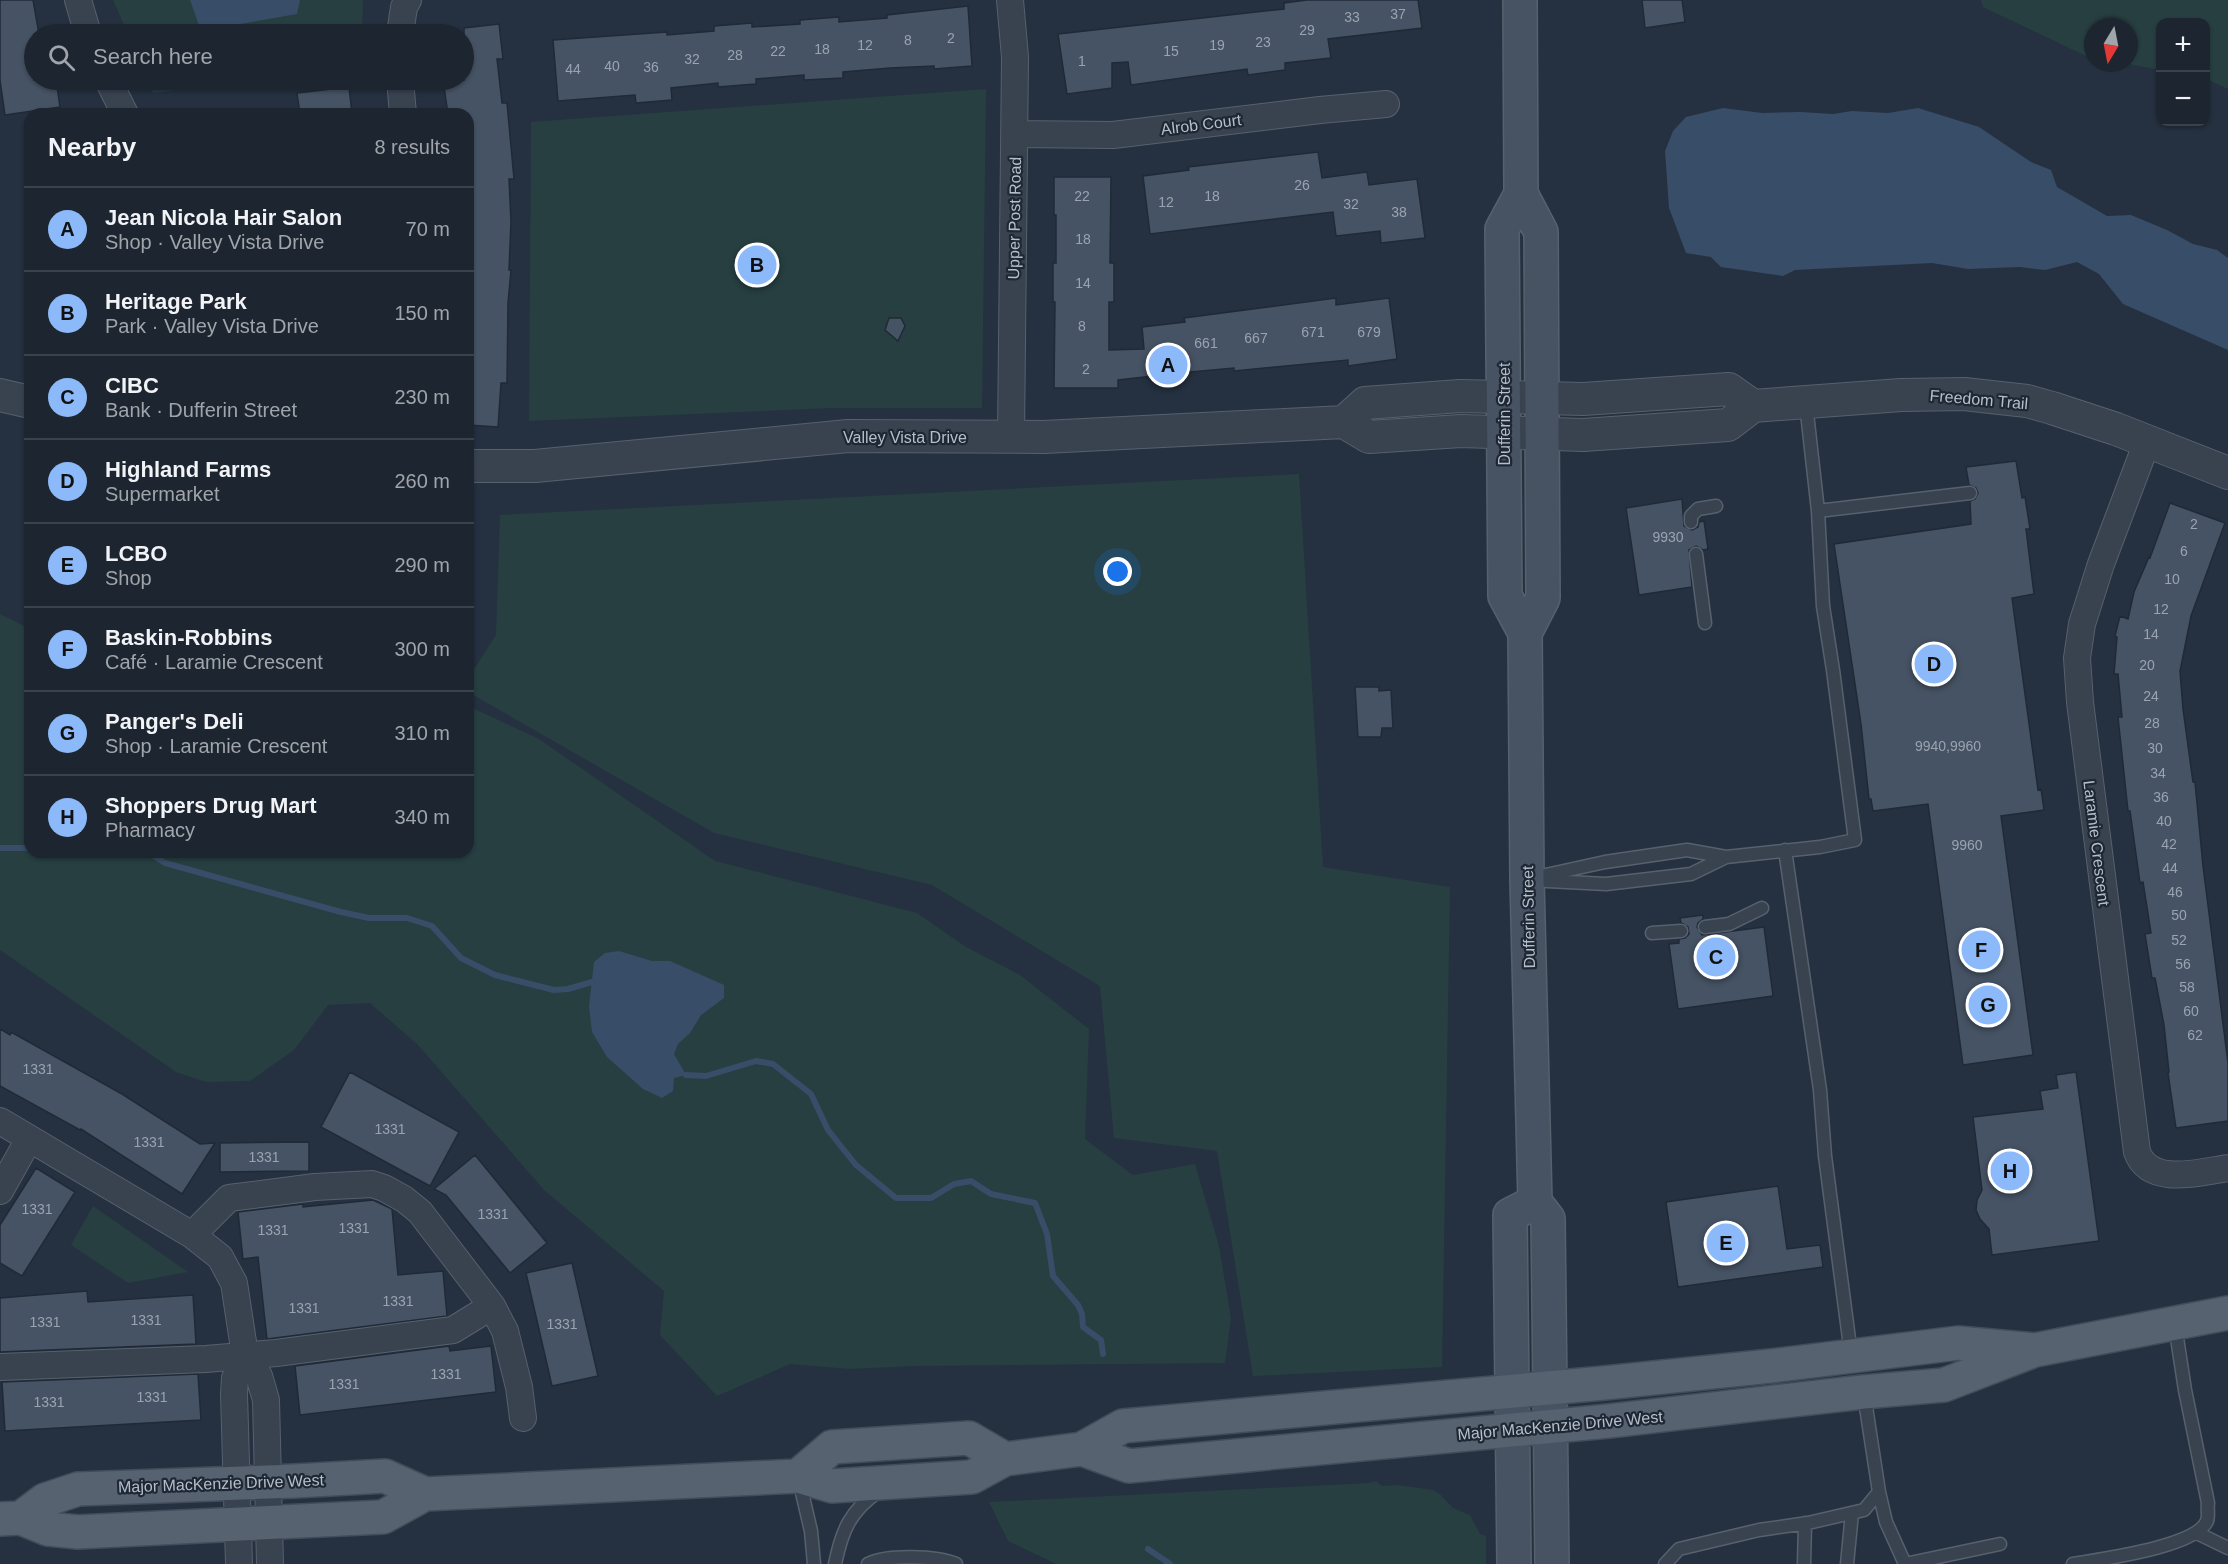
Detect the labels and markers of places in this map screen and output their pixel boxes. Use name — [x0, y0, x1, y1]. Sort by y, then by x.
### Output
pin: B — [738, 242, 777, 288]
pin: A — [1148, 342, 1188, 388]
pin: D — [1914, 642, 1954, 686]
pin: F — [1962, 928, 2000, 972]
pin: C — [1696, 934, 1736, 980]
pin: G — [1968, 982, 2008, 1028]
pin: H — [1990, 1148, 2030, 1194]
pin: E — [1706, 1220, 1746, 1266]

